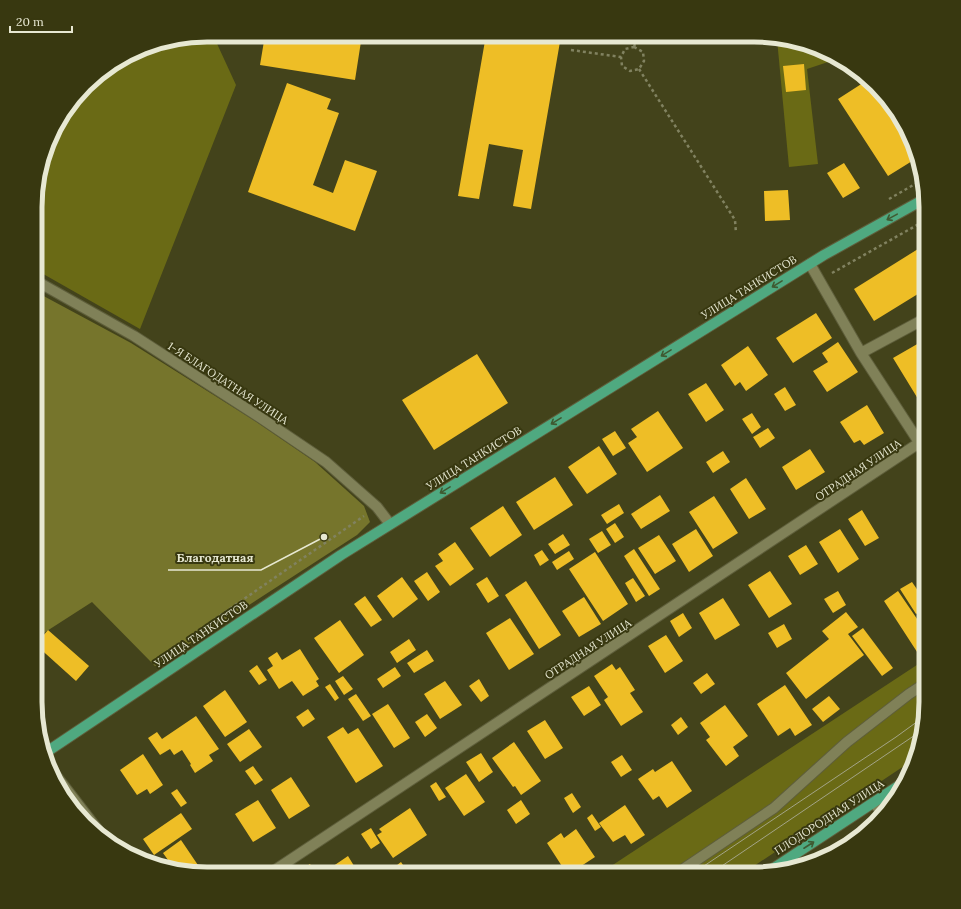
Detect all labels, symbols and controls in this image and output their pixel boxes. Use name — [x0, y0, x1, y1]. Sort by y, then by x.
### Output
scale bar — [10, 8, 72, 34]
text: 20 m — [16, 14, 44, 29]
one-way arrow — [886, 214, 898, 221]
street label: УЛИЦА ТАНКИСТОВ — [698, 252, 799, 323]
one-way arrow — [771, 281, 783, 289]
street label: 1-Я БЛАГОДАТНАЯ УЛИЦА — [165, 339, 292, 428]
one-way arrow — [661, 349, 672, 357]
one-way arrow — [550, 418, 562, 426]
street label: УЛИЦА ТАНКИСТОВ — [423, 423, 524, 494]
street label: ОТРАДНАЯ УЛИЦА — [812, 435, 905, 504]
one-way arrow — [440, 486, 451, 494]
callout: Благодатная — [168, 546, 261, 570]
text: Благодатная — [177, 550, 253, 565]
street label: УЛИЦА ТАНКИСТОВ — [151, 597, 251, 671]
street label: ОТРАДНАЯ УЛИЦА — [542, 615, 635, 682]
street label: ПЛОДОРОДНАЯ УЛИЦА — [772, 776, 887, 858]
one-way arrow — [803, 840, 815, 848]

